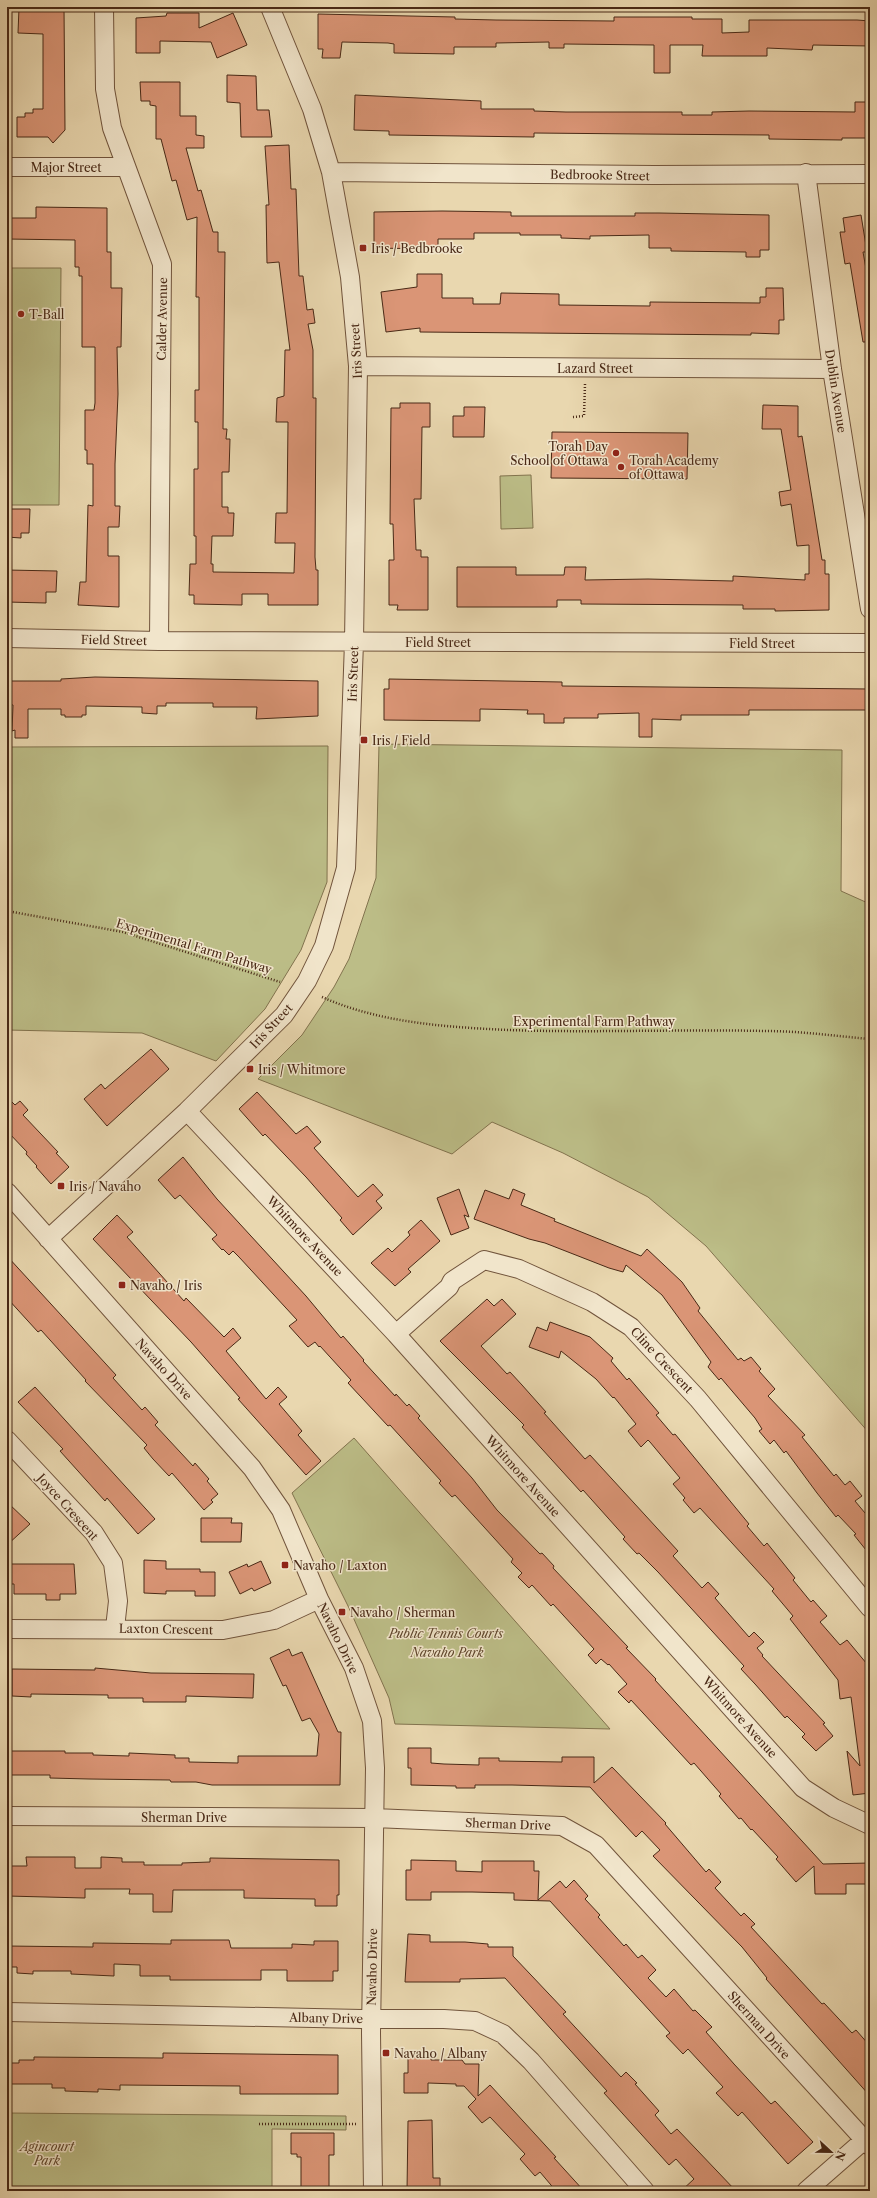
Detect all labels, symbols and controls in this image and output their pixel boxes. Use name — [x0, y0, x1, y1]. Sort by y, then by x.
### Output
street label: Major Street — [30, 160, 102, 175]
street label: Bedbrooke Street — [550, 167, 651, 183]
place label: Iris / Bedbrooke — [371, 241, 463, 256]
marker: Iris / Bedbrooke — [358, 243, 368, 253]
street label: Calder Avenue — [154, 277, 170, 361]
place label: T-Ball — [29, 307, 65, 322]
marker: T-Ball — [16, 309, 26, 319]
street label: Iris Street — [347, 322, 365, 379]
street label: Dublin Avenue — [822, 348, 850, 434]
street label: Lazard Street — [557, 361, 634, 376]
place label: Torah Day School of Ottawa — [510, 439, 609, 468]
marker: Torah Day School of Ottawa — [611, 448, 621, 458]
place label: Torah Academy of Ottawa — [629, 453, 719, 482]
marker: Torah Academy of Ottawa — [616, 462, 626, 472]
street label: Field Street — [81, 632, 148, 648]
street label: Field Street — [405, 635, 472, 650]
street label: Field Street — [729, 636, 796, 651]
street label: Iris Street — [345, 645, 361, 702]
place label: Iris / Field — [372, 733, 431, 748]
marker: Iris / Field — [359, 735, 369, 745]
street label: Experimental Farm Pathway — [114, 915, 274, 977]
street label: Iris Street — [247, 1000, 296, 1051]
street label: Experimental Farm Pathway — [513, 1014, 675, 1029]
place label: Iris / Whitmore — [258, 1062, 346, 1077]
marker: Iris / Whitmore — [245, 1064, 255, 1074]
place label: Iris / Navaho — [69, 1179, 141, 1194]
marker: Iris / Navaho — [56, 1181, 66, 1191]
street label: Whitmore Avenue — [263, 1192, 346, 1279]
place label: Navaho / Iris — [130, 1278, 202, 1293]
marker: Navaho / Iris — [117, 1280, 127, 1290]
street label: Cline Crescent — [628, 1324, 697, 1397]
street label: Navaho Drive — [133, 1335, 196, 1403]
street label: Whitmore Avenue — [482, 1431, 564, 1520]
street label: Joyce Crescent — [33, 1469, 102, 1544]
place label: Navaho / Laxton — [293, 1558, 387, 1573]
marker: Navaho / Laxton — [280, 1560, 290, 1570]
street label: Navaho Drive — [314, 1600, 362, 1676]
place label: Navaho / Sherman — [350, 1605, 456, 1620]
marker: Navaho / Sherman — [337, 1607, 347, 1617]
street label: Laxton Crescent — [119, 1621, 214, 1637]
park label: Public Tennis Courts — [388, 1626, 504, 1641]
park label: Navaho Park — [409, 1645, 484, 1660]
street label: Whitmore Avenue — [699, 1672, 781, 1761]
street label: Sherman Drive — [141, 1810, 227, 1825]
street label: Sherman Drive — [465, 1815, 551, 1833]
street label: Navaho Drive — [364, 1928, 380, 2006]
street label: Sherman Drive — [725, 1988, 793, 2062]
street label: Albany Drive — [288, 2010, 363, 2026]
place label: Navaho / Albany — [394, 2046, 487, 2061]
marker: Navaho / Albany — [381, 2048, 391, 2058]
north arrow — [811, 2132, 851, 2172]
park label: Agincourt Park — [18, 2139, 75, 2168]
text: N — [832, 2149, 849, 2163]

